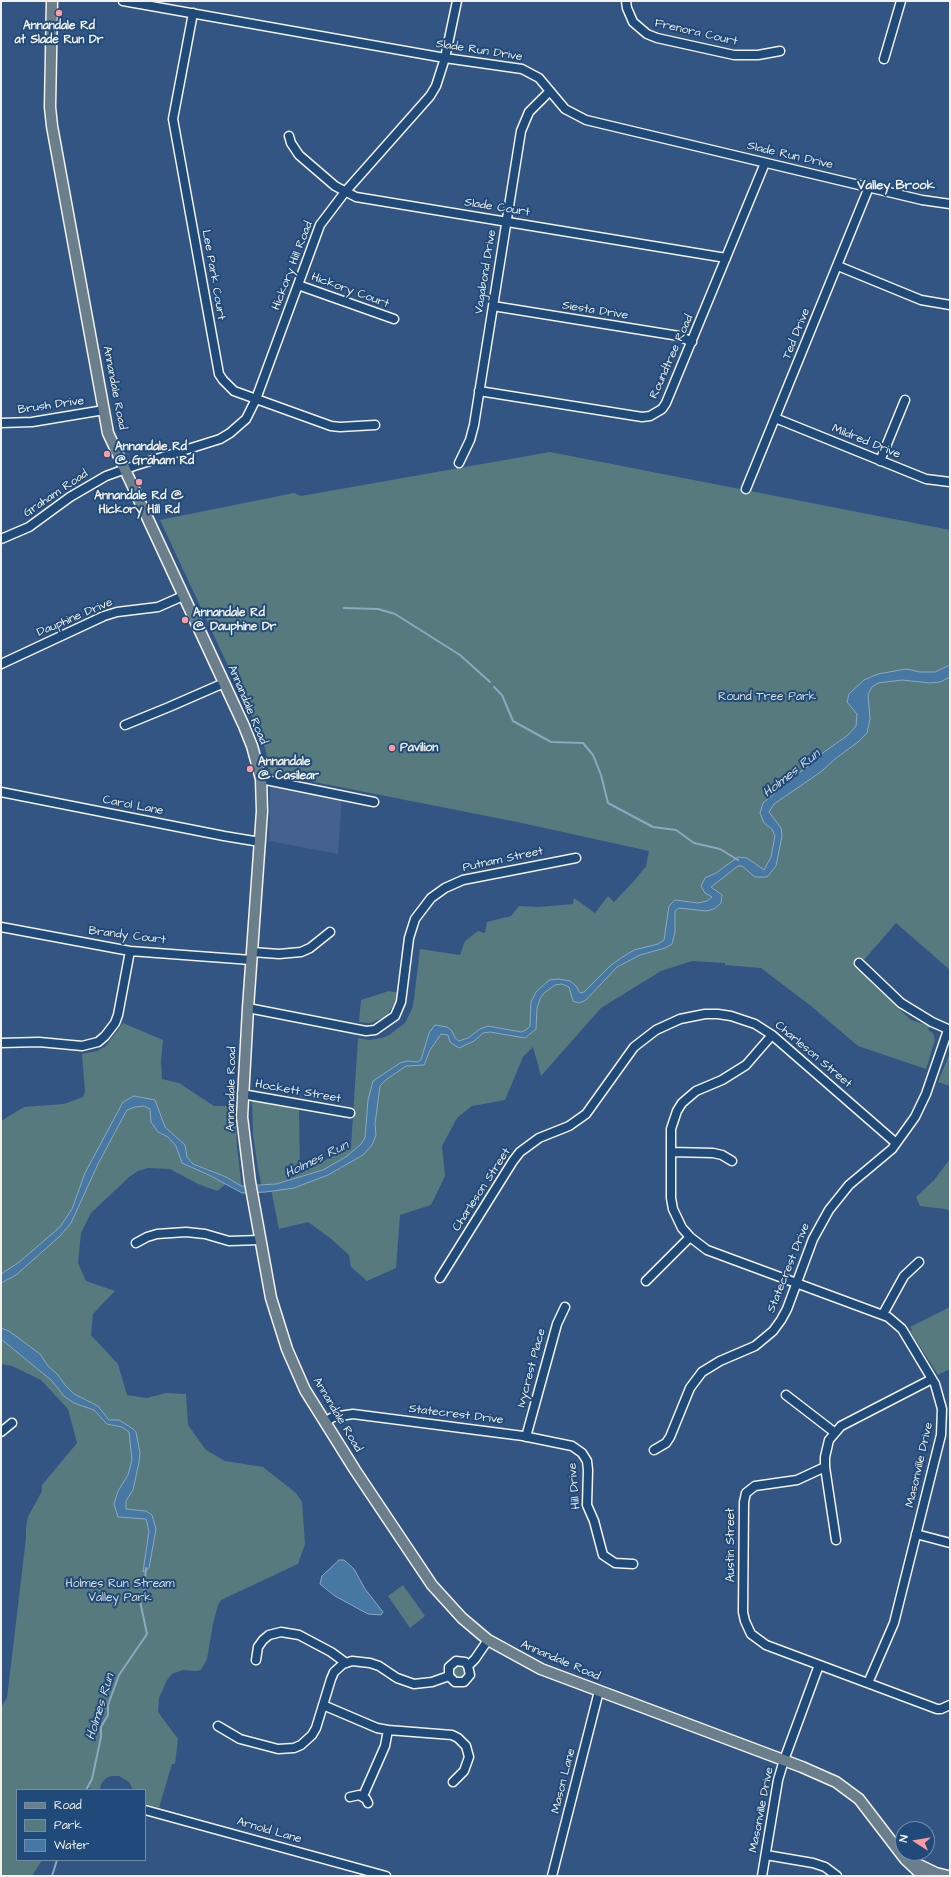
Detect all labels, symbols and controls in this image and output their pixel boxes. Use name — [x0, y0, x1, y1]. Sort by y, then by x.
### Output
marker: Annandale Rd at Slade Run Dr — [54, 8, 64, 18]
street label: Frenora Court — [653, 16, 739, 50]
place label: Annandale Rd at Slade Run Dr — [15, 19, 103, 47]
street label: Slade Run Drive — [435, 37, 523, 65]
street label: Slade Run Drive — [746, 139, 834, 173]
district label: Valley Brook — [857, 178, 935, 194]
street label: Slade Court — [463, 196, 531, 220]
street label: Hickory Hill Road — [269, 220, 317, 312]
street label: Lee Park Court — [198, 229, 228, 321]
street label: Vagabond Drive — [472, 229, 500, 315]
street label: Hickory Court — [309, 270, 391, 312]
street label: Siesta Drive — [561, 299, 629, 323]
street label: Ted Drive — [780, 306, 814, 362]
street label: Roundtree Road — [647, 313, 697, 401]
street label: Annandale Road — [99, 345, 129, 431]
street label: Brush Drive — [17, 394, 85, 418]
street label: Mildred Drive — [830, 422, 902, 462]
place label: Annandale Rd @ Graham Rd — [115, 440, 194, 468]
marker: Annandale Rd @ Graham Rd — [102, 449, 112, 459]
street label: Graham Road — [21, 467, 91, 521]
marker: Annandale Rd @ Hickory Hill Rd — [134, 477, 144, 487]
place label: Annandale Rd @ Hickory Hill Rd — [94, 489, 184, 517]
street label: Dauphine Drive — [35, 596, 115, 640]
place label: Annandale Rd @ Dauphine Dr — [193, 606, 276, 634]
marker: Annandale Rd @ Dauphine Dr — [180, 615, 190, 625]
street label: Annandale Road — [224, 663, 270, 747]
park label: Round Tree Park — [718, 690, 816, 704]
place label: Pavilion — [400, 741, 438, 755]
marker: Pavilion — [387, 743, 397, 753]
water label: Holmes Run — [760, 747, 824, 801]
place label: Annandale @ Casilear — [258, 755, 319, 783]
marker: Annandale @ Casilear — [245, 764, 255, 774]
street label: Carol Lane — [101, 793, 165, 819]
street label: Putnam Street — [461, 844, 545, 876]
street label: Brandy Court — [88, 924, 166, 948]
street label: Charleson Street — [772, 1019, 854, 1091]
street label: Annandale Road — [224, 1046, 240, 1132]
street label: Hockett Street — [254, 1077, 342, 1107]
water label: Holmes Run — [283, 1138, 351, 1182]
street label: Charleson Street — [450, 1146, 514, 1234]
street label: Statecrest Drive — [764, 1221, 814, 1315]
street label: Ivycrest Place — [515, 1327, 549, 1409]
street label: Annandale Road — [309, 1375, 365, 1455]
street label: Statecrest Drive — [408, 1402, 504, 1428]
street label: Masonville Drive — [903, 1421, 937, 1509]
street label: Hill Drive — [566, 1462, 584, 1510]
street label: Austin Street — [724, 1508, 738, 1582]
park label: Holmes Run Stream Valley Park — [65, 1577, 175, 1605]
street label: Annandale Road — [518, 1638, 602, 1684]
water label: Holmes Run — [84, 1672, 118, 1742]
street label: Mason Lane — [549, 1747, 579, 1815]
street label: Masonville Drive — [747, 1766, 777, 1854]
legend — [16, 1789, 146, 1861]
text: Road — [54, 1797, 82, 1814]
street label: Arnold Lane — [235, 1815, 303, 1847]
text: Park — [54, 1817, 82, 1834]
north arrow — [895, 1821, 935, 1861]
text: N — [896, 1834, 912, 1844]
text: Water — [54, 1837, 89, 1854]

